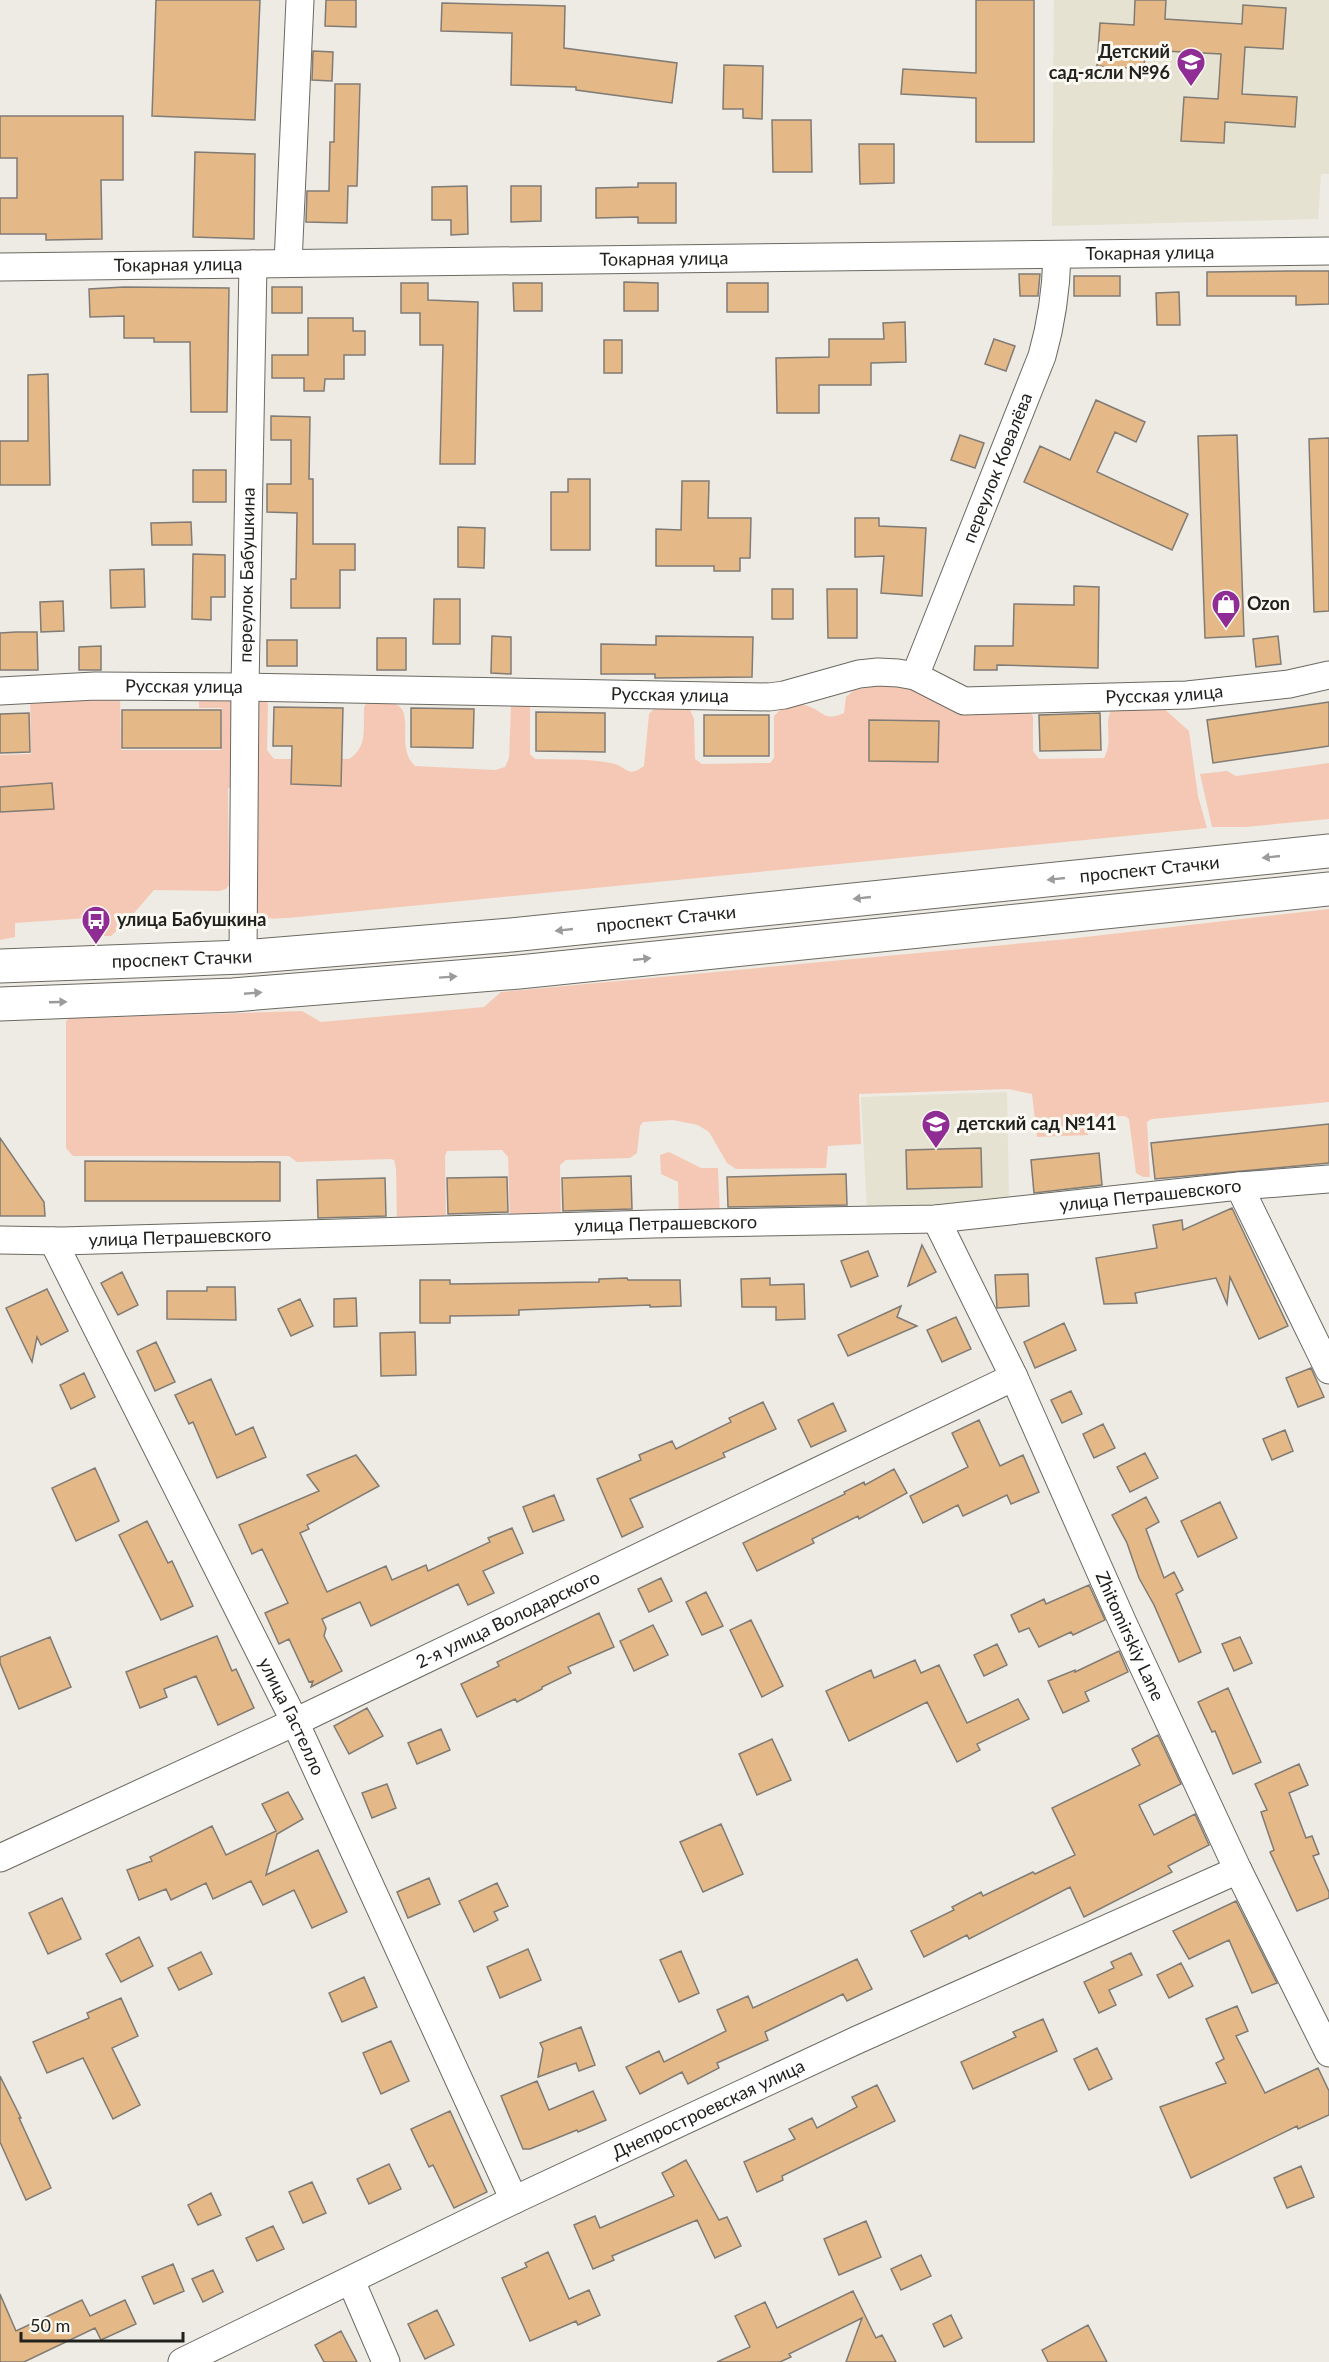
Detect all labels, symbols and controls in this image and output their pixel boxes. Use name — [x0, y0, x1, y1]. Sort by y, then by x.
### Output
place label: Детский сад-ясли №96 — [1049, 40, 1170, 83]
school or university icon: Детский сад-ясли №96 — [1175, 46, 1207, 88]
street label: Токарная улица — [1085, 240, 1214, 264]
street label: Токарная улица — [599, 246, 728, 270]
street label: Токарная улица — [113, 252, 243, 276]
street label: переулок Ковалёва — [957, 389, 1036, 546]
street label: переулок Бабушкина — [233, 487, 259, 663]
shop icon: Ozon — [1210, 588, 1242, 630]
place label: Ozon — [1247, 592, 1290, 614]
street label: Русская улица — [125, 674, 243, 697]
street label: Русская улица — [1105, 679, 1224, 707]
street label: Русская улица — [611, 682, 729, 706]
street label: проспект Стачки — [1079, 850, 1220, 887]
one-way arrow — [1261, 852, 1280, 862]
one-way arrow — [1046, 874, 1065, 883]
one-way arrow — [852, 894, 871, 903]
street label: проспект Стачки — [595, 900, 737, 936]
bus stop icon: улица Бабушкина — [80, 904, 112, 946]
place label: улица Бабушкина — [117, 908, 266, 930]
one-way arrow — [554, 925, 573, 934]
street label: проспект Стачки — [111, 944, 253, 972]
one-way arrow — [632, 954, 651, 964]
one-way arrow — [438, 973, 457, 982]
one-way arrow — [244, 988, 263, 998]
one-way arrow — [49, 997, 68, 1007]
school or university icon: детский сад №141 — [920, 1108, 952, 1150]
place label: детский сад №141 — [957, 1112, 1117, 1134]
street label: улица Петрашевского — [1058, 1174, 1242, 1215]
street label: улица Петрашевского — [574, 1210, 757, 1236]
street label: улица Петрашевского — [88, 1223, 271, 1250]
street label: 2-я улица Володарского — [412, 1565, 603, 1672]
street label: Zhitomirskiy Lane — [1091, 1568, 1170, 1704]
street label: улица Гастелло — [254, 1654, 330, 1778]
street label: Днепростроевская улица — [608, 2054, 808, 2163]
scale bar — [21, 2305, 183, 2343]
text: 50 m — [30, 2314, 70, 2336]

